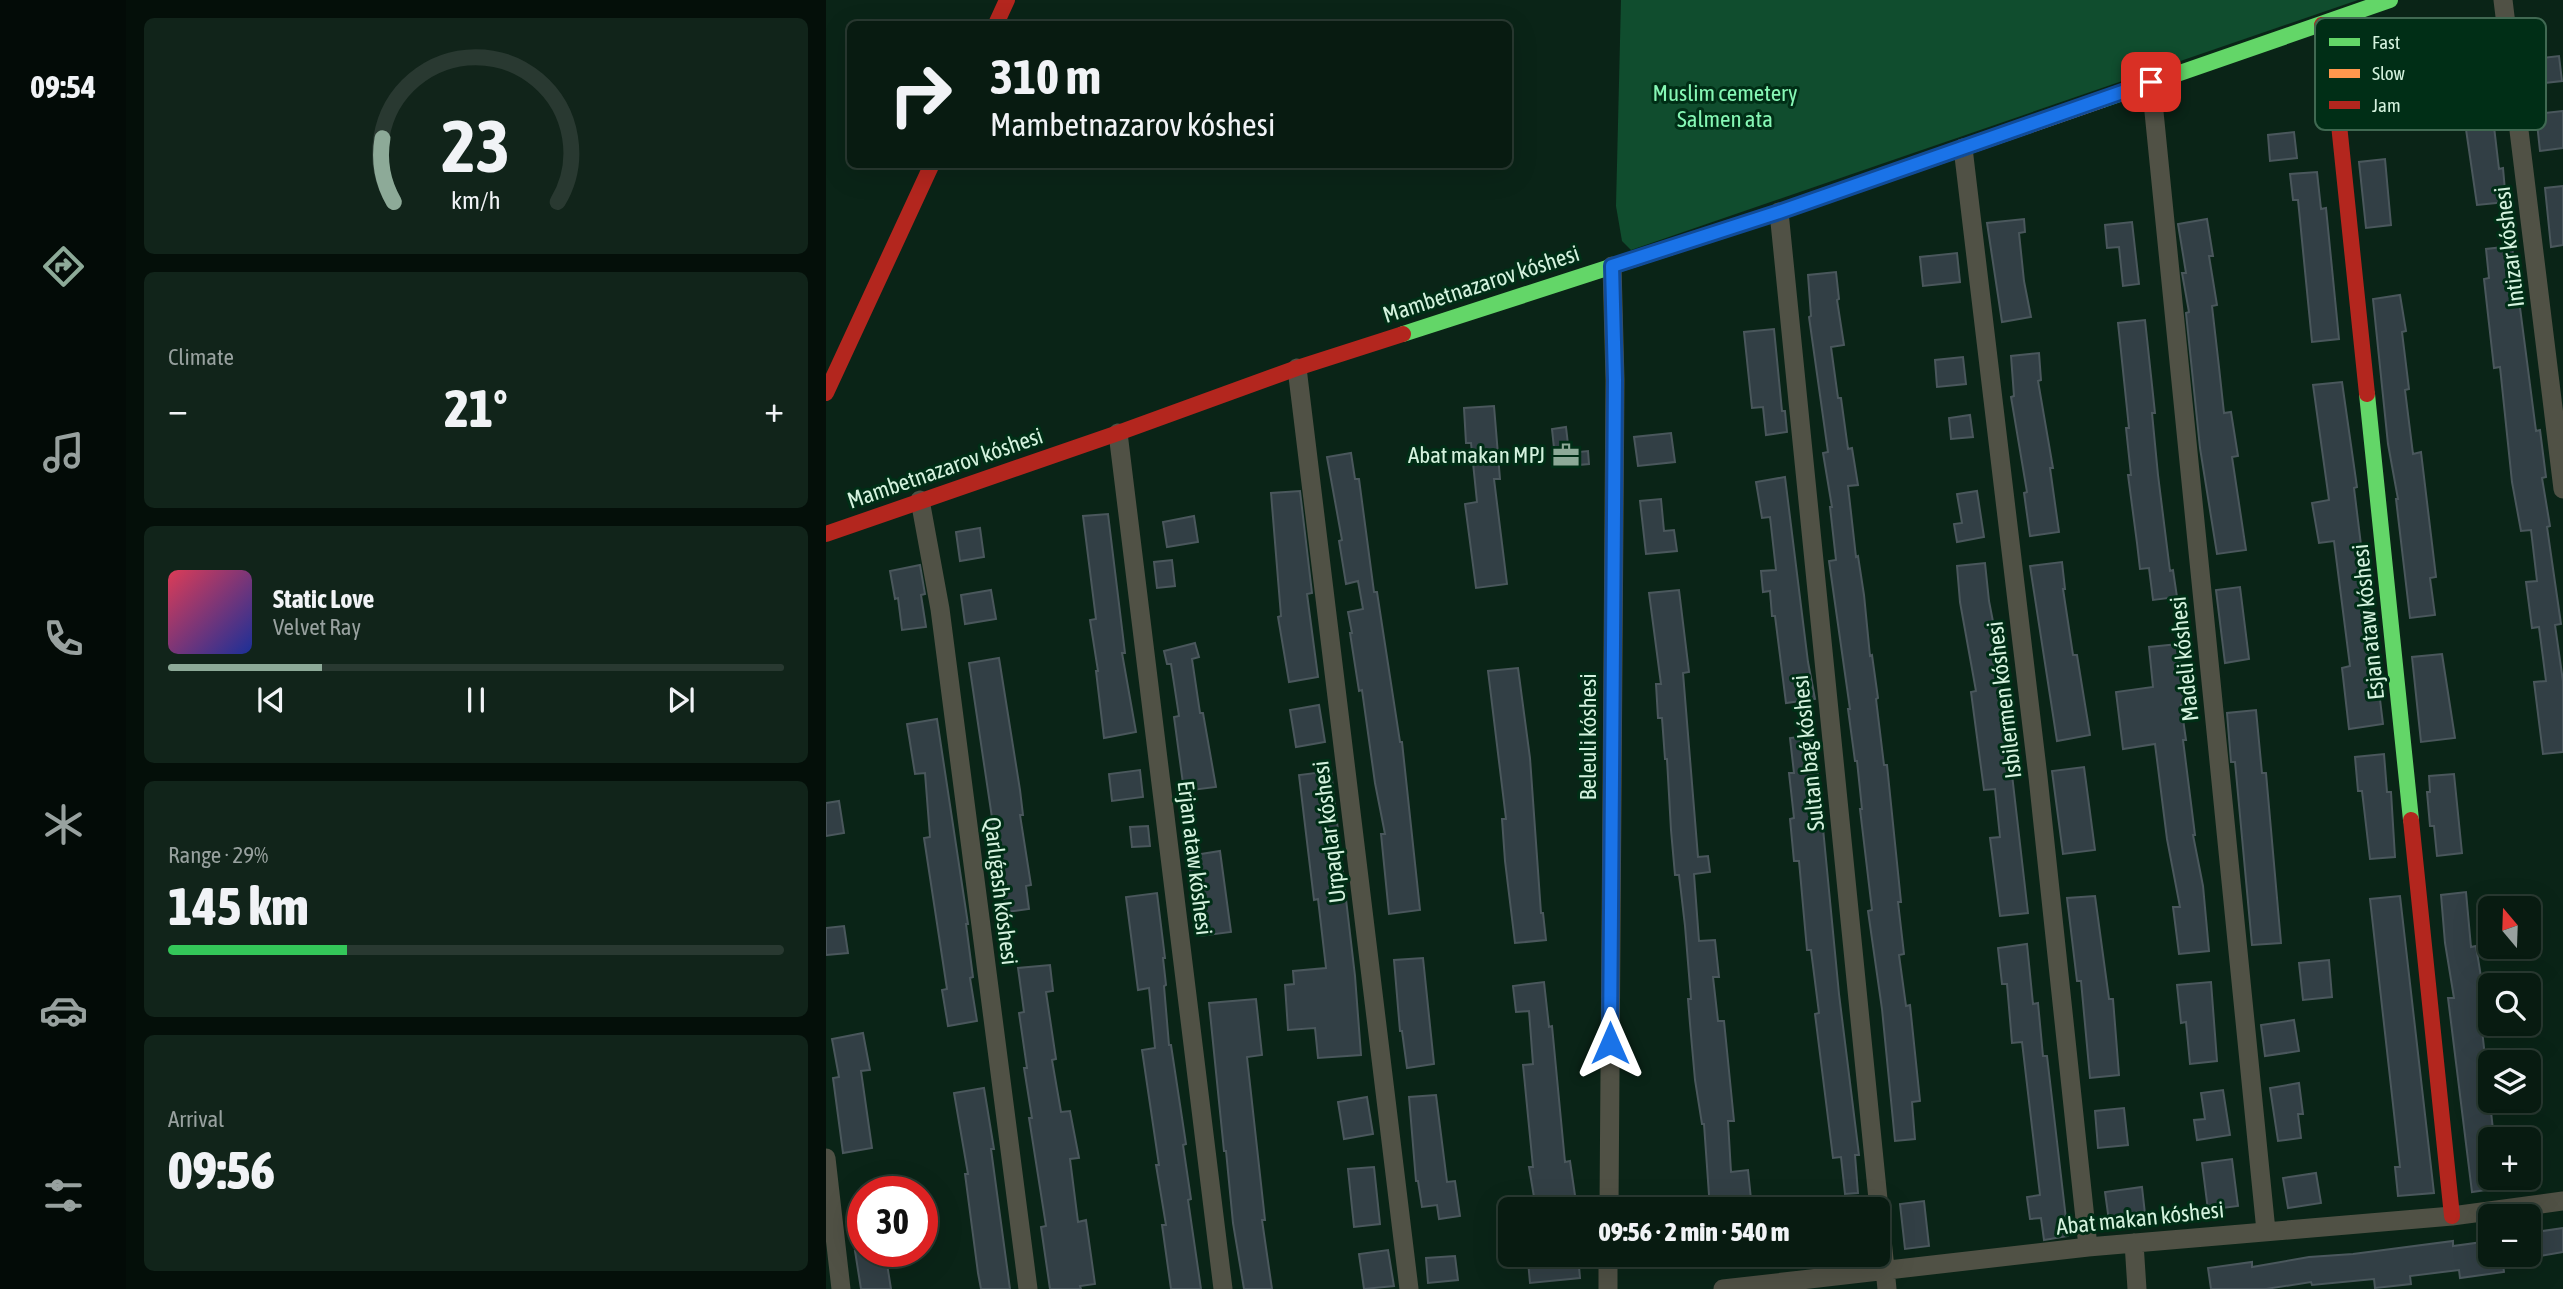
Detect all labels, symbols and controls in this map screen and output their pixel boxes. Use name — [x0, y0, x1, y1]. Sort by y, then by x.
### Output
legend — [2315, 18, 2546, 130]
text: Fast — [2372, 31, 2400, 53]
text: 310 m — [990, 48, 1101, 104]
icon: right — [875, 49, 966, 140]
pin — [2121, 52, 2181, 112]
text: Slow — [2372, 62, 2406, 84]
icon: arrive — [2132, 63, 2170, 101]
text: 09:54 — [30, 68, 96, 105]
park label: Muslim cemetery Salmen ata — [1653, 80, 1797, 132]
text: Jam — [2372, 94, 2401, 116]
text: 23 — [442, 104, 510, 187]
text: Mambetnazarov kóshesi — [990, 106, 1275, 143]
street label: Intizar kóshesi — [2489, 185, 2529, 309]
text: km/h — [451, 186, 501, 214]
street label: Mambetnazarov kóshesi — [1379, 240, 1583, 328]
icon: directions — [39, 242, 88, 291]
text: Climate — [168, 344, 234, 370]
text: 21° — [444, 378, 508, 438]
text: − — [168, 387, 188, 430]
text: + — [764, 387, 784, 430]
street label: Mambetnazarov kóshesi — [844, 422, 1046, 514]
icon: music — [39, 428, 88, 477]
office icon: Abat makan MPJ — [1551, 440, 1581, 470]
place label: Abat makan MPJ — [1408, 442, 1545, 468]
street label: Esjan ataw kóshesi — [2347, 543, 2389, 701]
text: Static Love — [273, 584, 374, 614]
street label: Madeli kóshesi — [2165, 595, 2203, 723]
icon: phone — [39, 614, 88, 663]
text: Velvet Ray — [273, 614, 361, 640]
street label: Isbilermen kóshesi — [1981, 620, 2027, 780]
street label: Beleuli kóshesi — [1575, 674, 1601, 800]
street label: Sultan baǵ kóshesi — [1787, 674, 1829, 832]
icon: previous — [252, 681, 290, 719]
icon: pause — [457, 681, 495, 719]
icon: next — [662, 681, 700, 719]
street label: Urpaqlar kóshesi — [1307, 759, 1351, 905]
street label: Erjan ataw kóshesi — [1173, 779, 1217, 937]
icon: climate — [39, 800, 88, 849]
street label: Qarlıǵash kóshesi — [979, 816, 1023, 966]
text: Range · 29% — [168, 842, 268, 868]
text: 145 km — [168, 876, 309, 936]
north arrow — [2478, 896, 2541, 959]
map controls — [2478, 896, 2541, 1267]
button: search — [2478, 973, 2541, 1036]
icon: car — [39, 986, 88, 1035]
position arrow — [1573, 1006, 1647, 1080]
button: layers — [2478, 1050, 2541, 1113]
text: Arrival — [168, 1106, 224, 1132]
button: + — [2478, 1127, 2541, 1190]
text: 09:56 — [168, 1140, 275, 1200]
icon: filters — [39, 1171, 88, 1220]
speed limit sign: 30 — [847, 1176, 938, 1267]
street label: Abat makan kóshesi — [2055, 1196, 2225, 1240]
button: − — [2478, 1204, 2541, 1267]
text: 09:56 · 2 min · 540 m — [1599, 1217, 1789, 1247]

